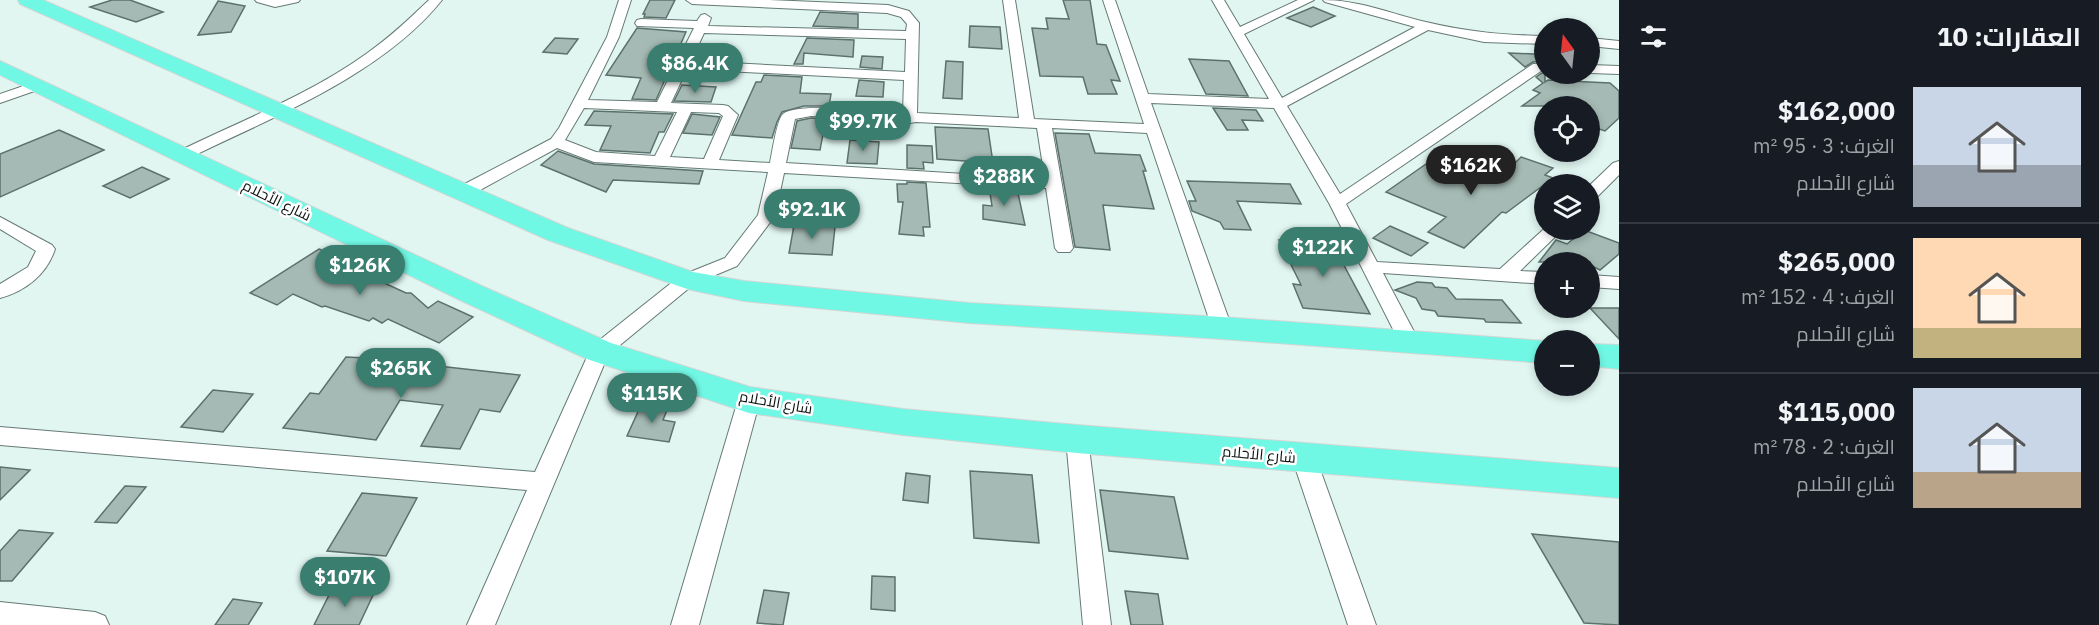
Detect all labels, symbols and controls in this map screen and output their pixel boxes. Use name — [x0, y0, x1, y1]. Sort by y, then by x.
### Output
north arrow — [1534, 18, 1600, 84]
map controls — [1534, 18, 1600, 396]
text: العقارات: 10 — [1937, 19, 2081, 53]
icon: filters — [1637, 20, 1670, 53]
pin: $86.4K — [646, 43, 744, 94]
text: $86.4K — [661, 49, 729, 76]
text: $162,000 — [1778, 93, 1895, 127]
button: locate — [1534, 96, 1600, 162]
pin: $99.7K — [814, 101, 912, 152]
text: $99.7K — [829, 107, 897, 134]
icon: home — [1961, 111, 2033, 183]
text: الغرف: 3 · 95 m² — [1753, 132, 1895, 159]
pin: $162K — [1429, 145, 1513, 196]
text: $162K — [1440, 151, 1502, 178]
pin: $288K — [962, 156, 1046, 207]
text: $288K — [973, 162, 1035, 189]
text: شارع الأحلام — [1796, 169, 1895, 196]
button: layers — [1534, 174, 1600, 240]
street label: شارع الأحلام — [239, 175, 314, 227]
pin: $92.1K — [763, 189, 861, 240]
text: $92.1K — [778, 195, 846, 222]
pin: $122K — [1281, 227, 1365, 278]
text: $122K — [1292, 233, 1354, 260]
text: $265,000 — [1778, 244, 1895, 278]
pin: $126K — [318, 245, 402, 296]
text: $126K — [329, 251, 391, 278]
button: + — [1534, 252, 1600, 318]
icon: home — [1961, 262, 2033, 334]
text: الغرف: 4 · 152 m² — [1741, 283, 1895, 310]
text: شارع الأحلام — [1796, 320, 1895, 347]
button: − — [1534, 330, 1600, 396]
pin: $265K — [359, 348, 443, 399]
text: $265K — [370, 354, 432, 381]
pin: $115K — [610, 373, 694, 424]
text: $115K — [621, 379, 683, 406]
street label: شارع الأحلام — [738, 386, 814, 420]
text: $115,000 — [1778, 394, 1895, 428]
icon: home — [1961, 412, 2033, 484]
text: الغرف: 2 · 78 m² — [1753, 433, 1895, 460]
street label: شارع الأحلام — [1221, 441, 1297, 469]
text: شارع الأحلام — [1796, 470, 1895, 497]
pin: $107K — [303, 557, 387, 608]
text: $107K — [314, 563, 376, 590]

